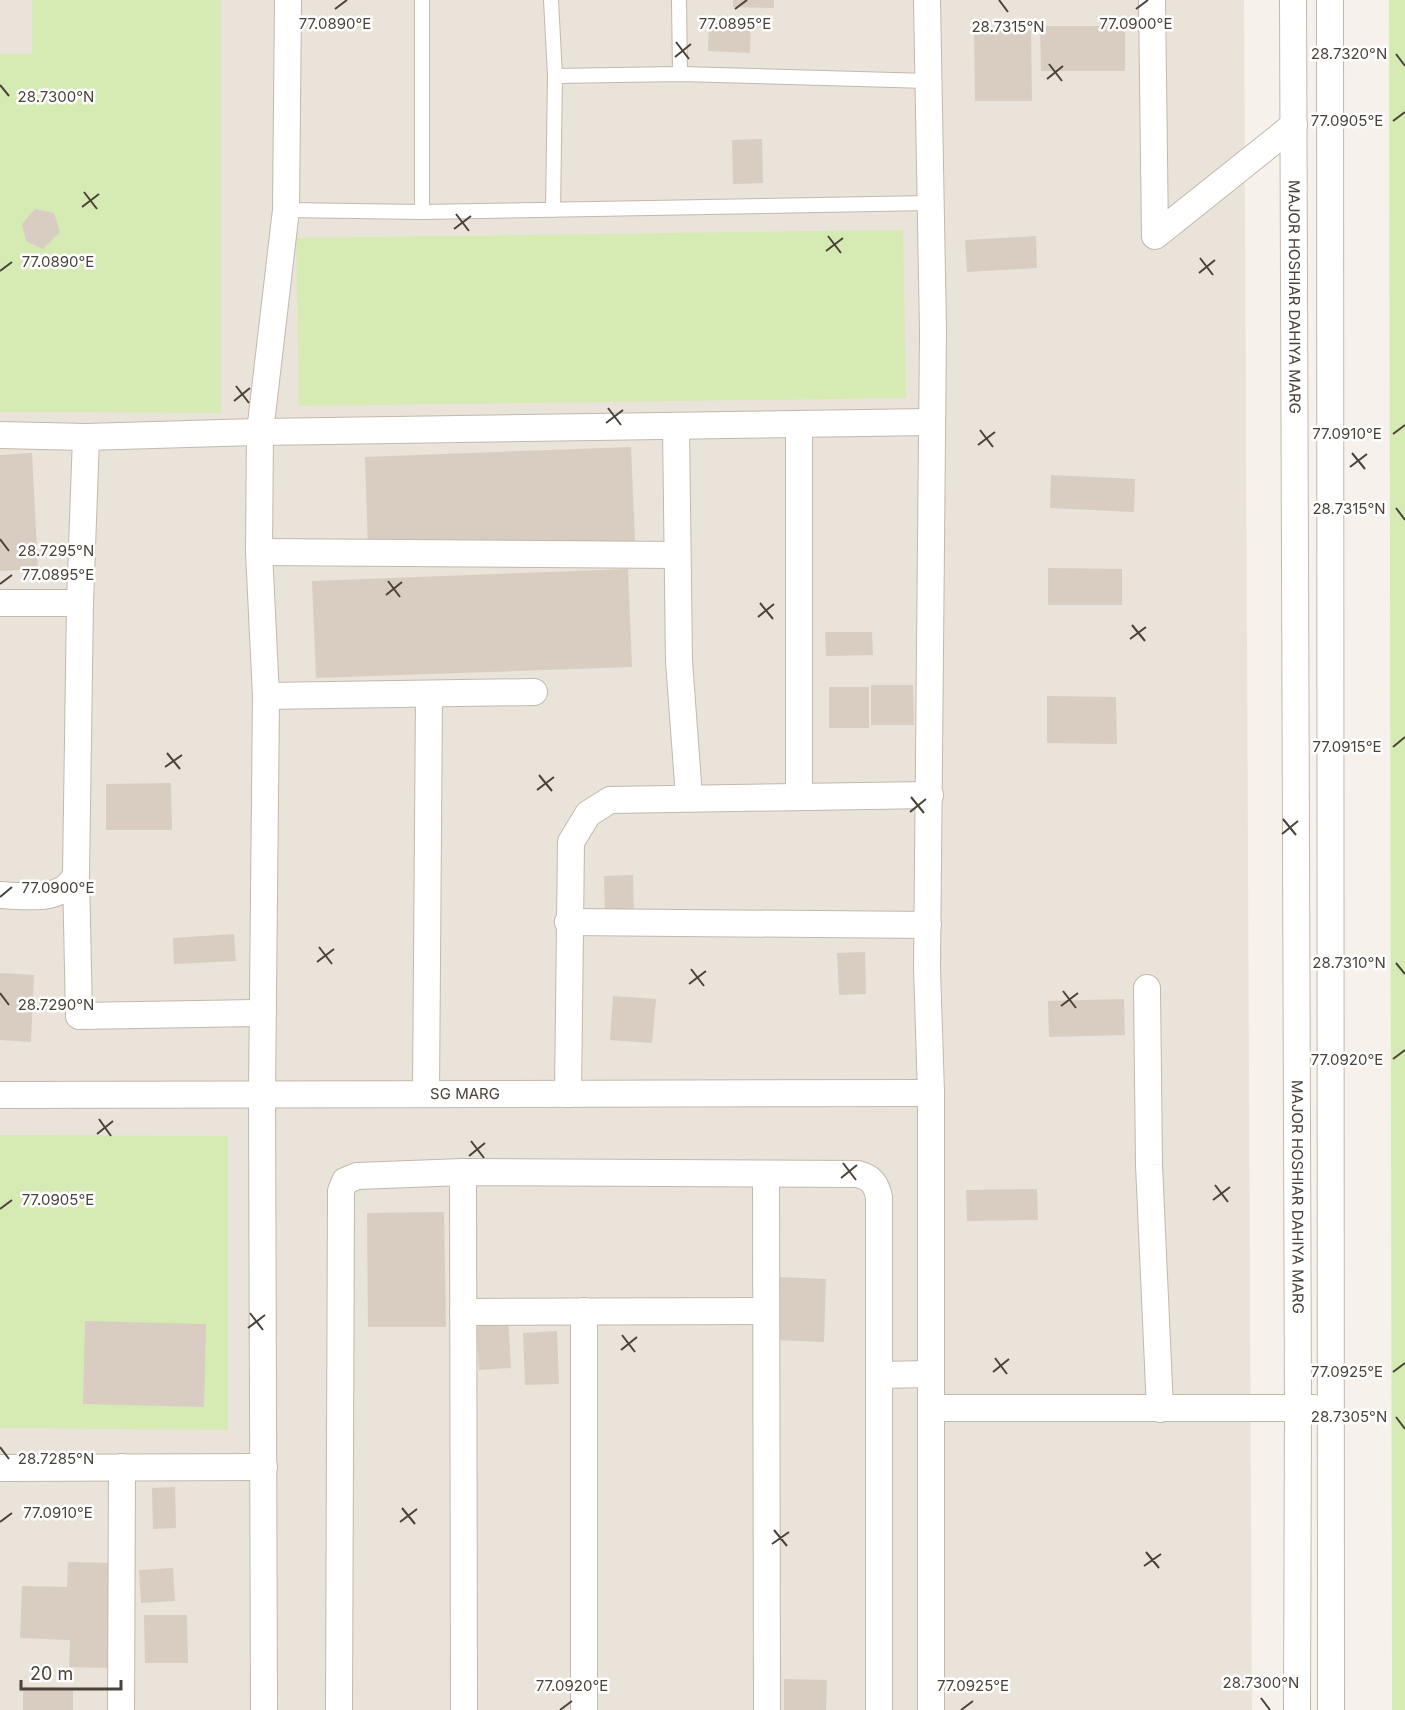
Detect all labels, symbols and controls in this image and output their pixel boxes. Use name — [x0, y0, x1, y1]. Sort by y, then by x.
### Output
text: 77.0890°E — [299, 14, 371, 33]
text: 77.0895°E — [699, 14, 771, 33]
text: 77.0900°E — [1100, 14, 1172, 33]
text: 28.7315°N — [971, 17, 1045, 36]
text: 28.7320°N — [1311, 44, 1387, 63]
text: 28.7300°N — [18, 87, 94, 106]
text: 77.0905°E — [1311, 111, 1383, 130]
street label: MAJOR HOSHIAR DAHIYA MARG — [1285, 180, 1304, 414]
text: 77.0890°E — [22, 252, 94, 271]
text: 77.0910°E — [1312, 424, 1382, 443]
text: 28.7315°N — [1312, 499, 1386, 518]
text: 28.7295°N — [18, 541, 94, 560]
text: 77.0895°E — [22, 565, 94, 584]
text: 77.0915°E — [1312, 737, 1382, 756]
text: 77.0900°E — [22, 878, 94, 897]
text: 28.7310°N — [1312, 953, 1386, 972]
text: 28.7290°N — [18, 995, 94, 1014]
text: 77.0920°E — [1311, 1050, 1383, 1069]
street label: MAJOR HOSHIAR DAHIYA MARG — [1288, 1080, 1308, 1314]
street label: SG MARG — [430, 1084, 500, 1103]
text: 77.0905°E — [22, 1190, 94, 1209]
text: 77.0925°E — [1311, 1362, 1383, 1381]
text: 28.7305°N — [1311, 1407, 1387, 1426]
text: 28.7285°N — [18, 1449, 94, 1468]
text: 77.0910°E — [23, 1503, 93, 1522]
scale bar — [21, 1653, 122, 1691]
text: 20 m — [30, 1663, 73, 1684]
text: 28.7300°N — [1223, 1673, 1299, 1692]
text: 77.0920°E — [536, 1676, 608, 1695]
text: 77.0925°E — [937, 1676, 1009, 1695]

